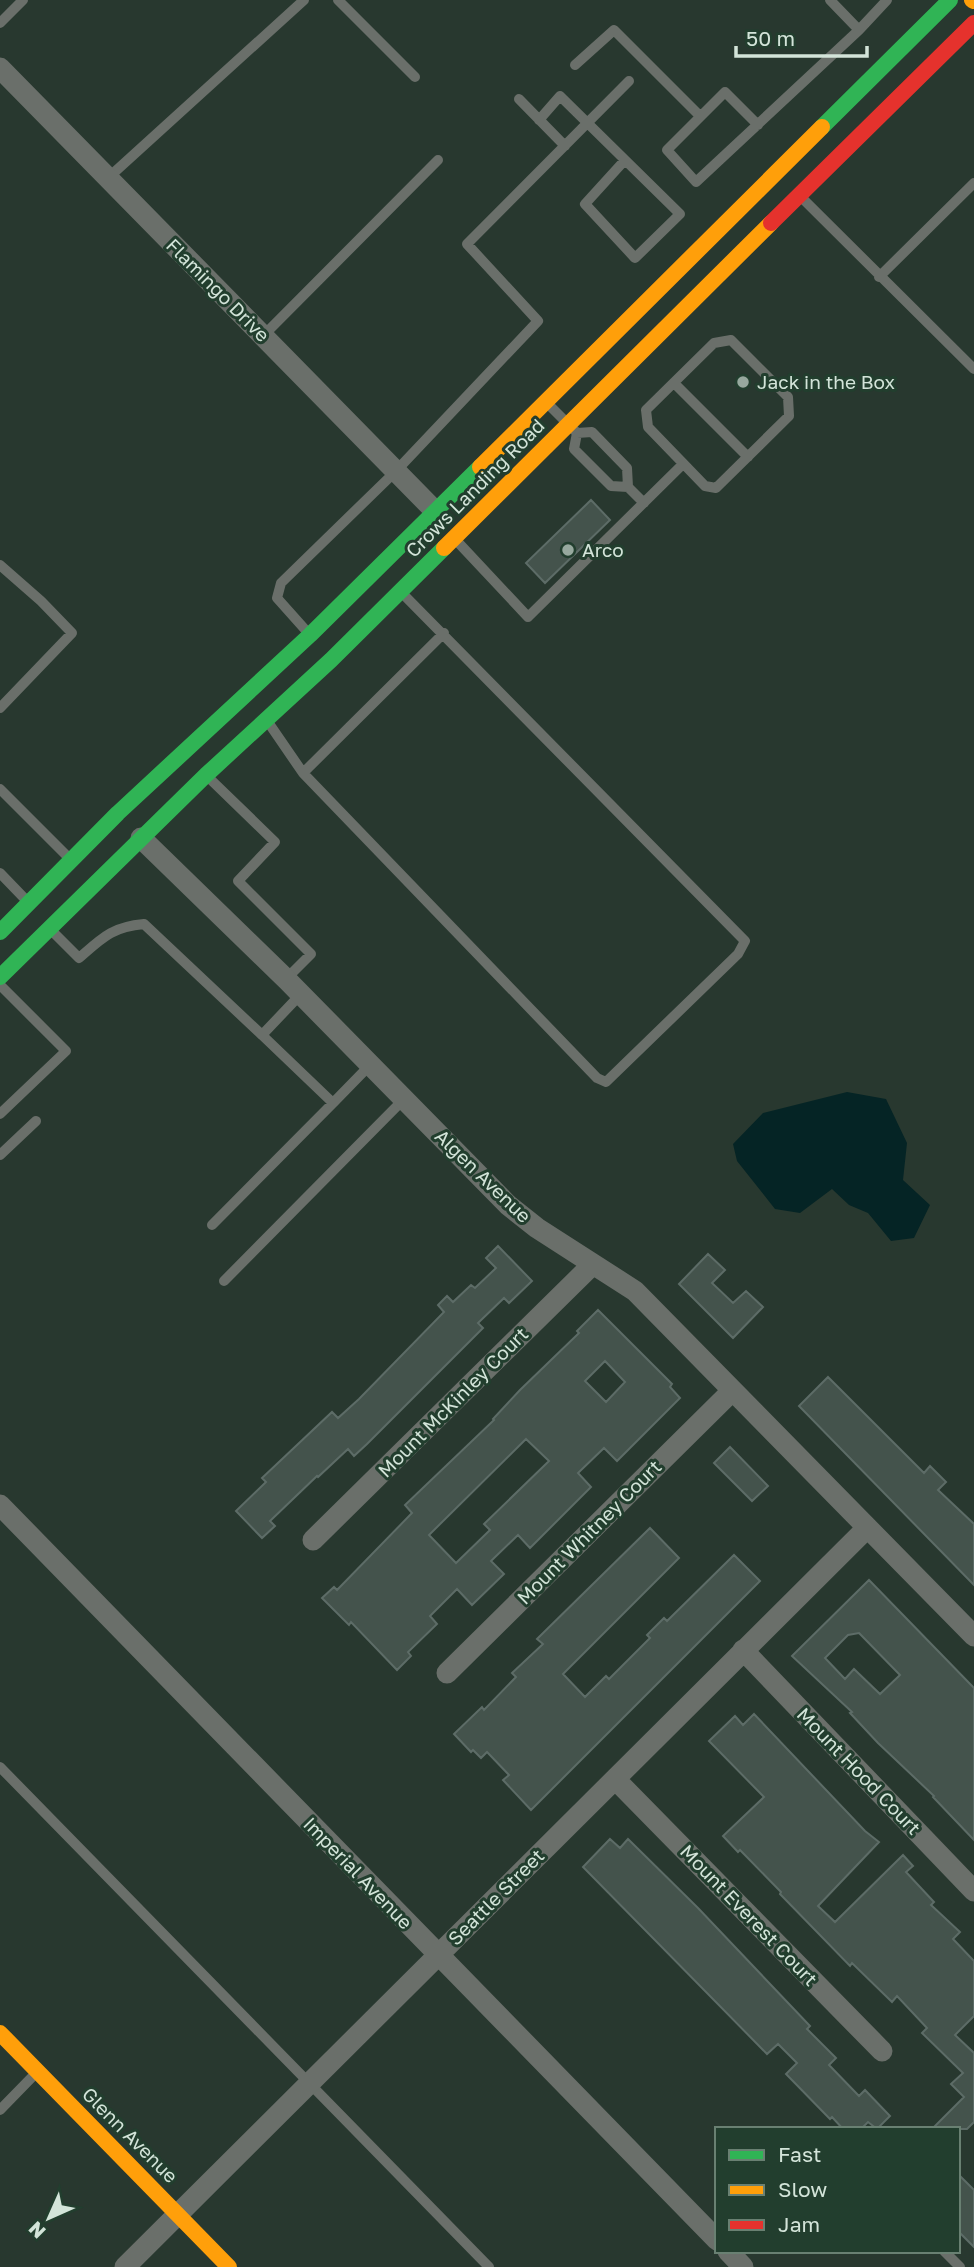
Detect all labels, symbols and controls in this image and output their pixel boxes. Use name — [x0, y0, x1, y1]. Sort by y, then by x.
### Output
scale bar — [736, 14, 867, 58]
text: 50 m — [746, 25, 795, 51]
street label: Flamingo Drive — [162, 233, 275, 346]
place label: Jack in the Box — [757, 370, 895, 393]
marker: Jack in the Box — [735, 374, 751, 390]
street label: Crows Landing Road — [401, 414, 549, 562]
place label: Arco — [582, 538, 624, 561]
marker: Arco — [560, 542, 576, 558]
street label: Algen Avenue — [431, 1124, 536, 1227]
street label: Mount McKinley Court — [373, 1322, 532, 1481]
street label: Mount Whitney Court — [512, 1455, 666, 1609]
street label: Mount Hood Court — [793, 1702, 926, 1839]
street label: Imperial Avenue — [299, 1812, 418, 1933]
street label: Mount Everest Court — [676, 1839, 823, 1990]
street label: Seattle Street — [443, 1844, 549, 1950]
street label: Glenn Avenue — [78, 2082, 183, 2187]
legend — [715, 2127, 960, 2253]
text: Fast — [778, 2141, 821, 2167]
text: Slow — [778, 2176, 827, 2202]
north arrow — [14, 2183, 84, 2253]
text: Jam — [778, 2211, 820, 2237]
text: N — [23, 2217, 50, 2244]

